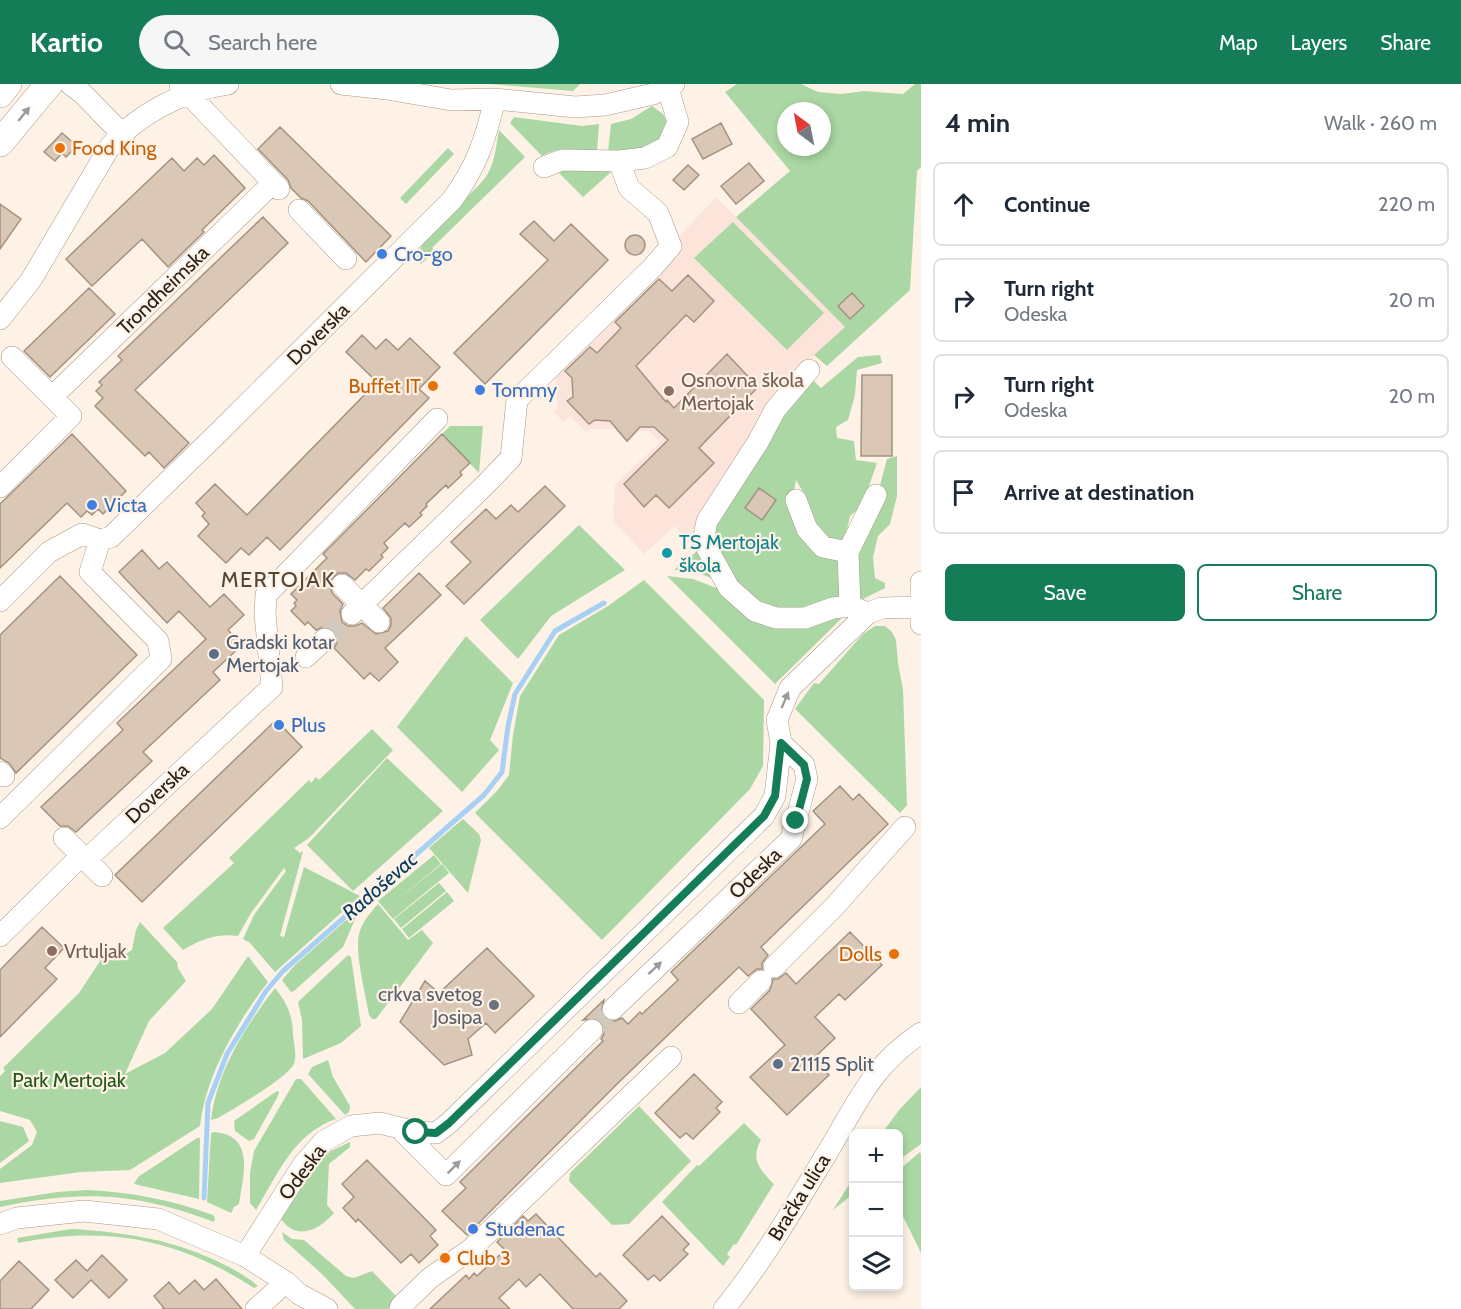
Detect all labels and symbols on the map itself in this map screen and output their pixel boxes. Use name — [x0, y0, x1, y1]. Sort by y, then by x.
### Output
north arrow — [777, 102, 831, 156]
one-way arrow — [18, 106, 31, 122]
place label: Food King — [72, 136, 157, 160]
marker: Food King — [53, 141, 67, 155]
street label: Trondheimska — [112, 240, 214, 340]
place label: Cro-go — [394, 242, 453, 266]
marker: Cro-go — [375, 247, 389, 261]
street label: Doverska — [282, 298, 354, 370]
place label: Osnovna škola Mertojak — [681, 368, 804, 415]
place label: Buffet IT — [348, 374, 421, 398]
place label: Tommy — [492, 378, 557, 402]
marker: Buffet IT — [426, 379, 440, 393]
marker: Tommy — [473, 383, 487, 397]
marker: Osnovna škola Mertojak — [662, 384, 676, 398]
place label: Victa — [104, 493, 147, 517]
marker: Victa — [85, 498, 99, 512]
place label: TS Mertojak škola — [679, 530, 779, 577]
marker: TS Mertojak škola — [660, 546, 674, 560]
district label: MERTOJAK — [221, 566, 335, 593]
place label: Gradski kotar Mertojak — [226, 630, 335, 677]
marker: Gradski kotar Mertojak — [207, 647, 221, 661]
one-way arrow — [780, 690, 790, 708]
place label: Plus — [291, 713, 326, 737]
marker: Plus — [272, 718, 286, 732]
street label: Doverska — [120, 757, 194, 828]
route end — [782, 807, 808, 833]
street label: Odeska — [724, 842, 786, 904]
water label: Radoševac — [337, 846, 423, 925]
place label: Vrtuljak — [64, 939, 127, 963]
place label: Dolls — [839, 942, 882, 966]
marker: Vrtuljak — [45, 944, 59, 958]
marker: Dolls — [887, 947, 901, 961]
one-way arrow — [647, 961, 662, 975]
place label: crkva svetog Josipa — [378, 982, 483, 1029]
marker: crkva svetog Josipa — [487, 998, 501, 1012]
place label: 21115 Split — [790, 1052, 874, 1076]
marker: 21115 Split — [771, 1057, 785, 1071]
park label: Park Mertojak — [12, 1068, 126, 1092]
route start — [402, 1118, 428, 1144]
street label: Odeska — [273, 1139, 331, 1205]
street label: Bračka ulica — [763, 1149, 835, 1245]
one-way arrow — [447, 1160, 461, 1174]
place label: Studenac — [485, 1217, 565, 1241]
marker: Studenac — [466, 1222, 480, 1236]
place label: Club 3 — [457, 1246, 511, 1270]
marker: Club 3 — [438, 1251, 452, 1265]

